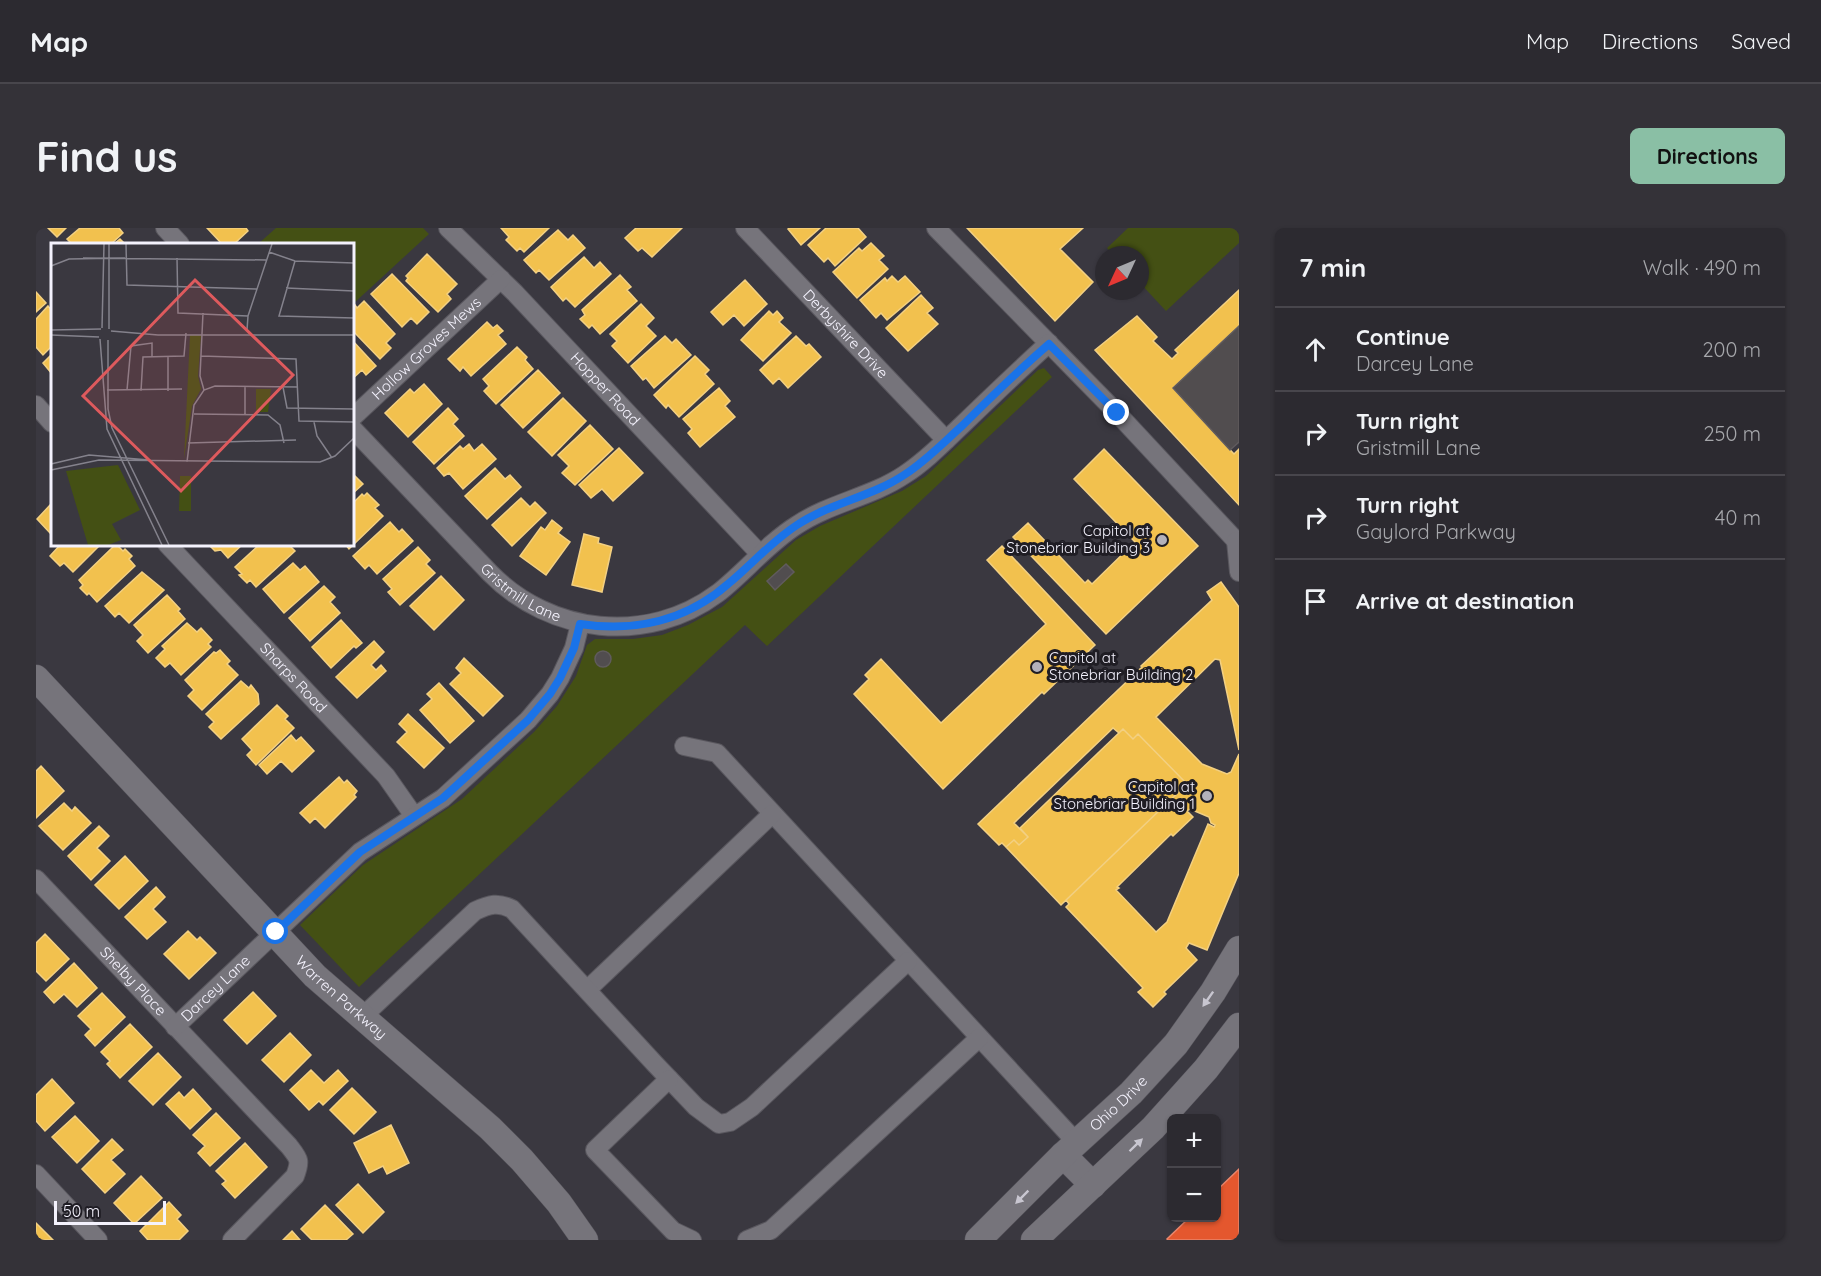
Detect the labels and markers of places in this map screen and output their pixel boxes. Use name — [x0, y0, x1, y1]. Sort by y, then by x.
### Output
place label: Capitol at Stonebriar Building 3 — [1006, 521, 1150, 557]
marker: Capitol at Stonebriar Building 3 — [1155, 533, 1169, 547]
place label: Capitol at Stonebriar Building 2 — [1049, 648, 1193, 684]
marker: Capitol at Stonebriar Building 2 — [1030, 660, 1044, 674]
place label: Capitol at Stonebriar Building 1 — [1054, 777, 1195, 813]
marker: Capitol at Stonebriar Building 1 — [1200, 789, 1214, 803]

